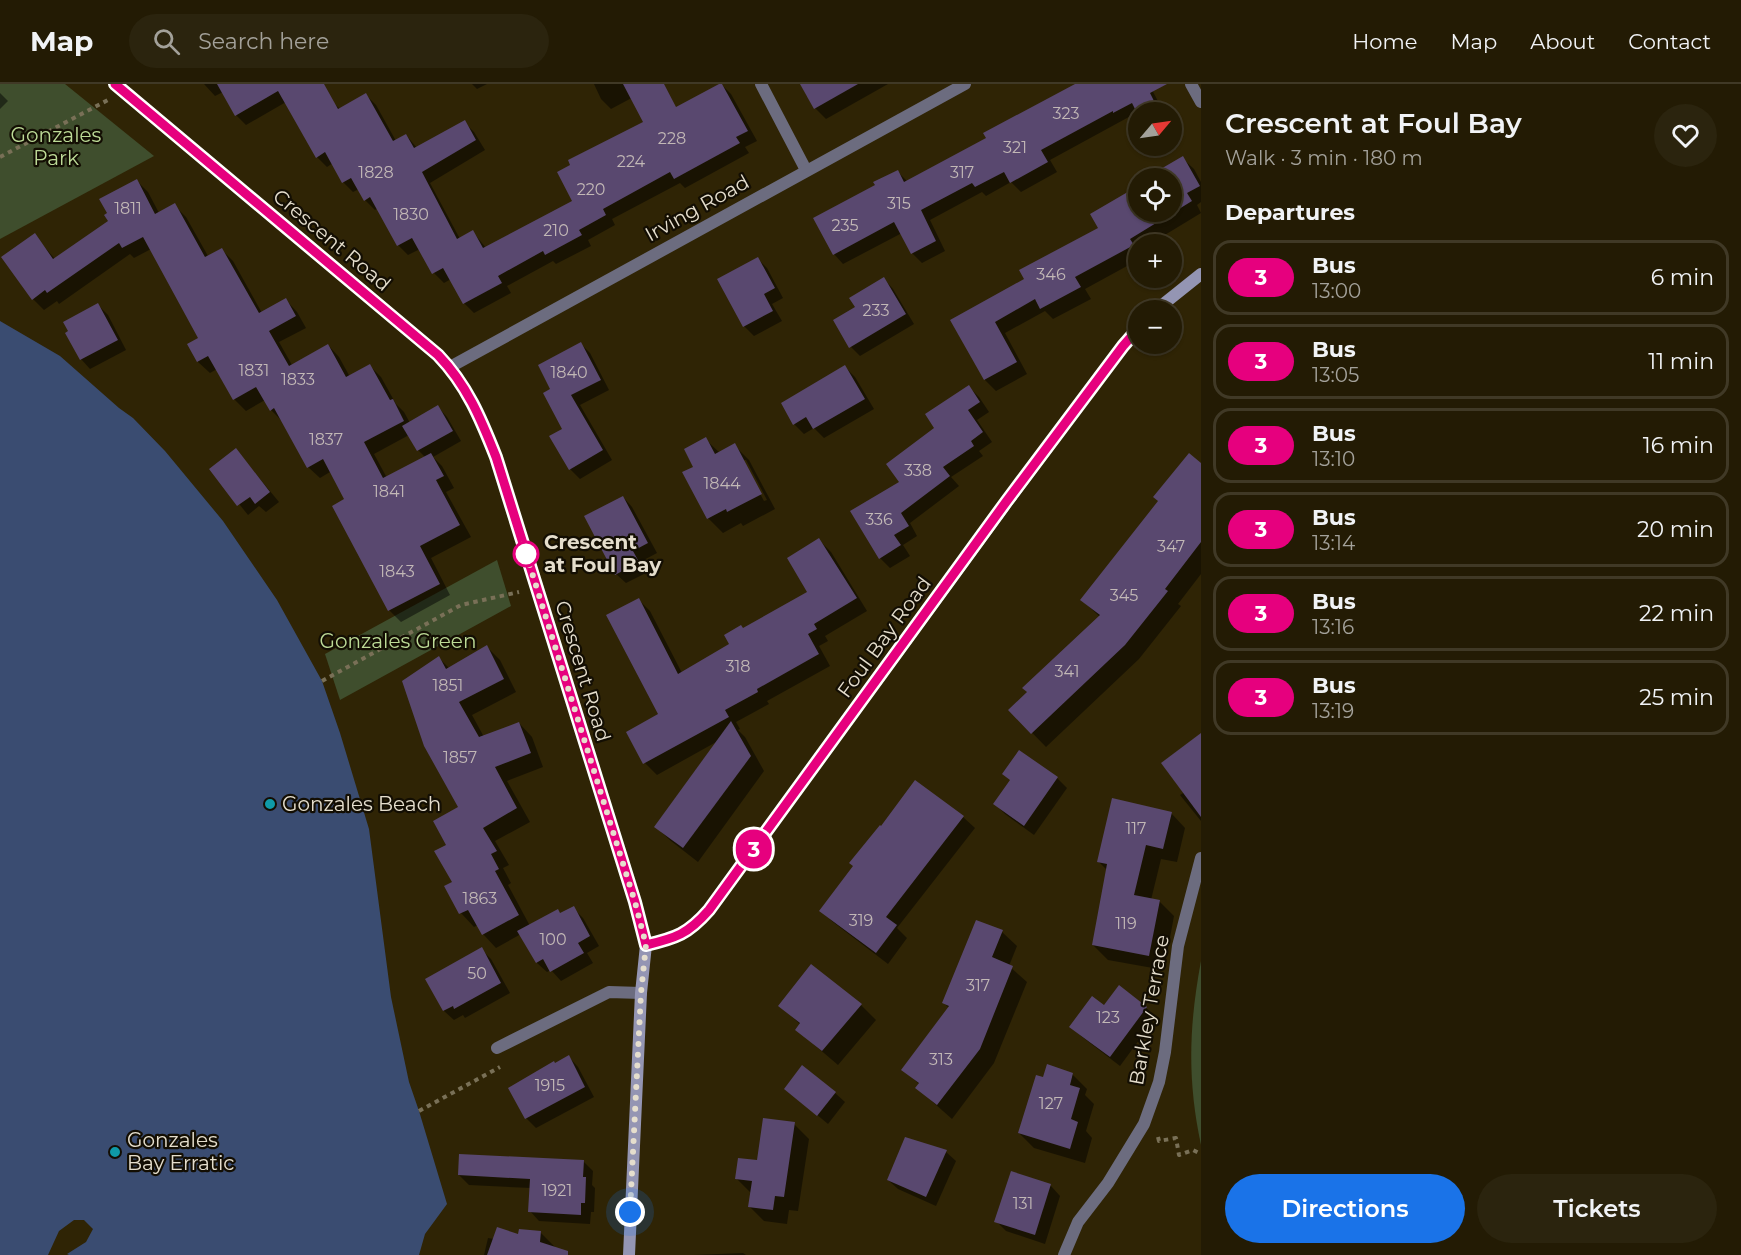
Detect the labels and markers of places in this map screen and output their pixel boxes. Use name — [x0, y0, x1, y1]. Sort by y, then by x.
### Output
place label: Crescent at Foul Bay — [544, 530, 662, 577]
marker: Crescent at Foul Bay — [513, 541, 539, 567]
place label: Gonzales Beach — [282, 792, 441, 816]
marker: Gonzales Beach — [263, 797, 277, 811]
place label: Gonzales Bay Erratic — [127, 1128, 235, 1175]
marker: Gonzales Bay Erratic — [108, 1145, 122, 1159]

